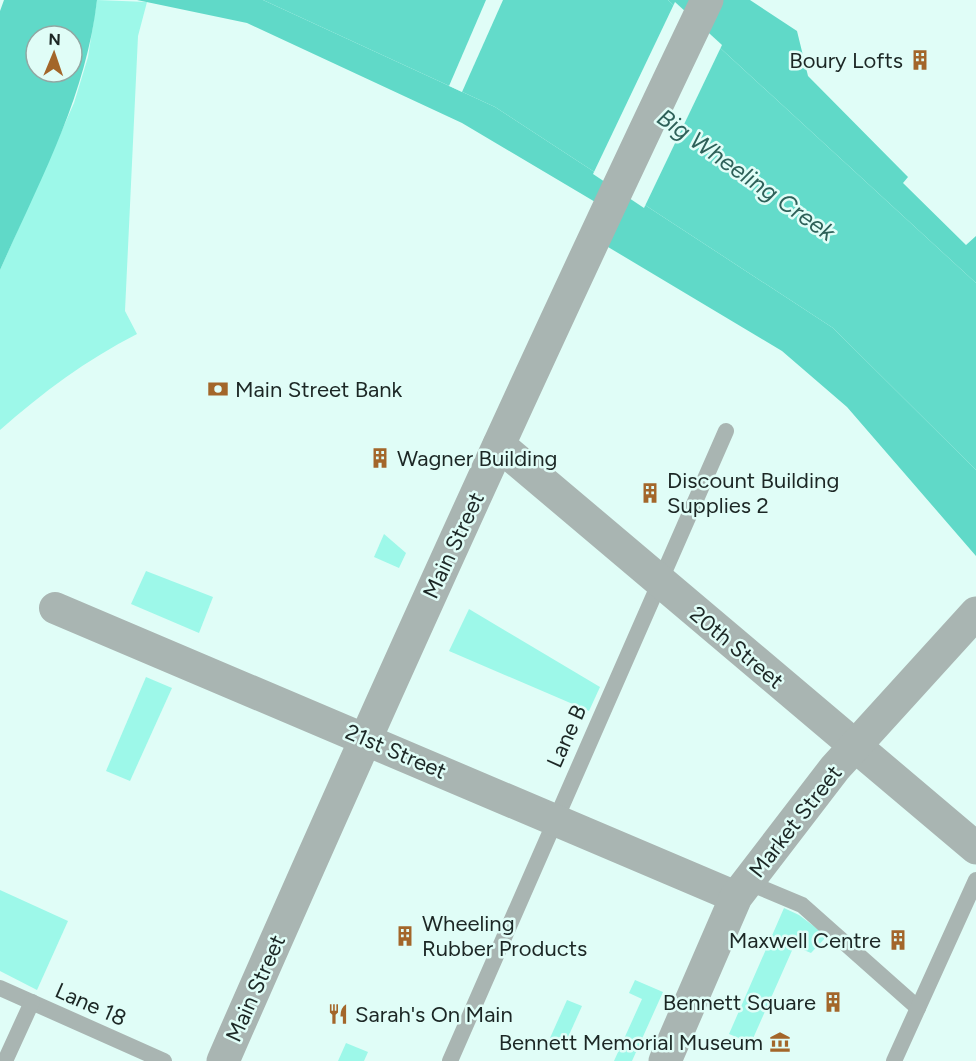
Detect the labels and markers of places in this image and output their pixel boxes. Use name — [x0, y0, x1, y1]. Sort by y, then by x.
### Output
place label: Boury Lofts — [789, 47, 903, 74]
building icon: Boury Lofts — [908, 48, 932, 72]
place label: Main Street Bank — [235, 376, 403, 403]
bank icon: Main Street Bank — [206, 377, 230, 401]
place label: Wagner Building — [397, 445, 557, 472]
building icon: Wagner Building — [368, 446, 392, 470]
place label: Discount Building Supplies 2 — [667, 467, 839, 519]
building icon: Discount Building Supplies 2 — [638, 481, 662, 505]
place label: Wheeling Rubber Products — [422, 910, 587, 962]
building icon: Wheeling Rubber Products — [393, 924, 417, 948]
place label: Maxwell Centre — [729, 927, 881, 954]
building icon: Maxwell Centre — [886, 928, 910, 952]
place label: Bennett Square — [663, 989, 816, 1016]
building icon: Bennett Square — [821, 990, 845, 1014]
place label: Sarah's On Main — [355, 1001, 513, 1028]
restaurant icon: Sarah's On Main — [326, 1002, 350, 1026]
place label: Bennett Memorial Museum — [499, 1029, 763, 1056]
museum icon: Bennett Memorial Museum — [768, 1030, 792, 1054]

